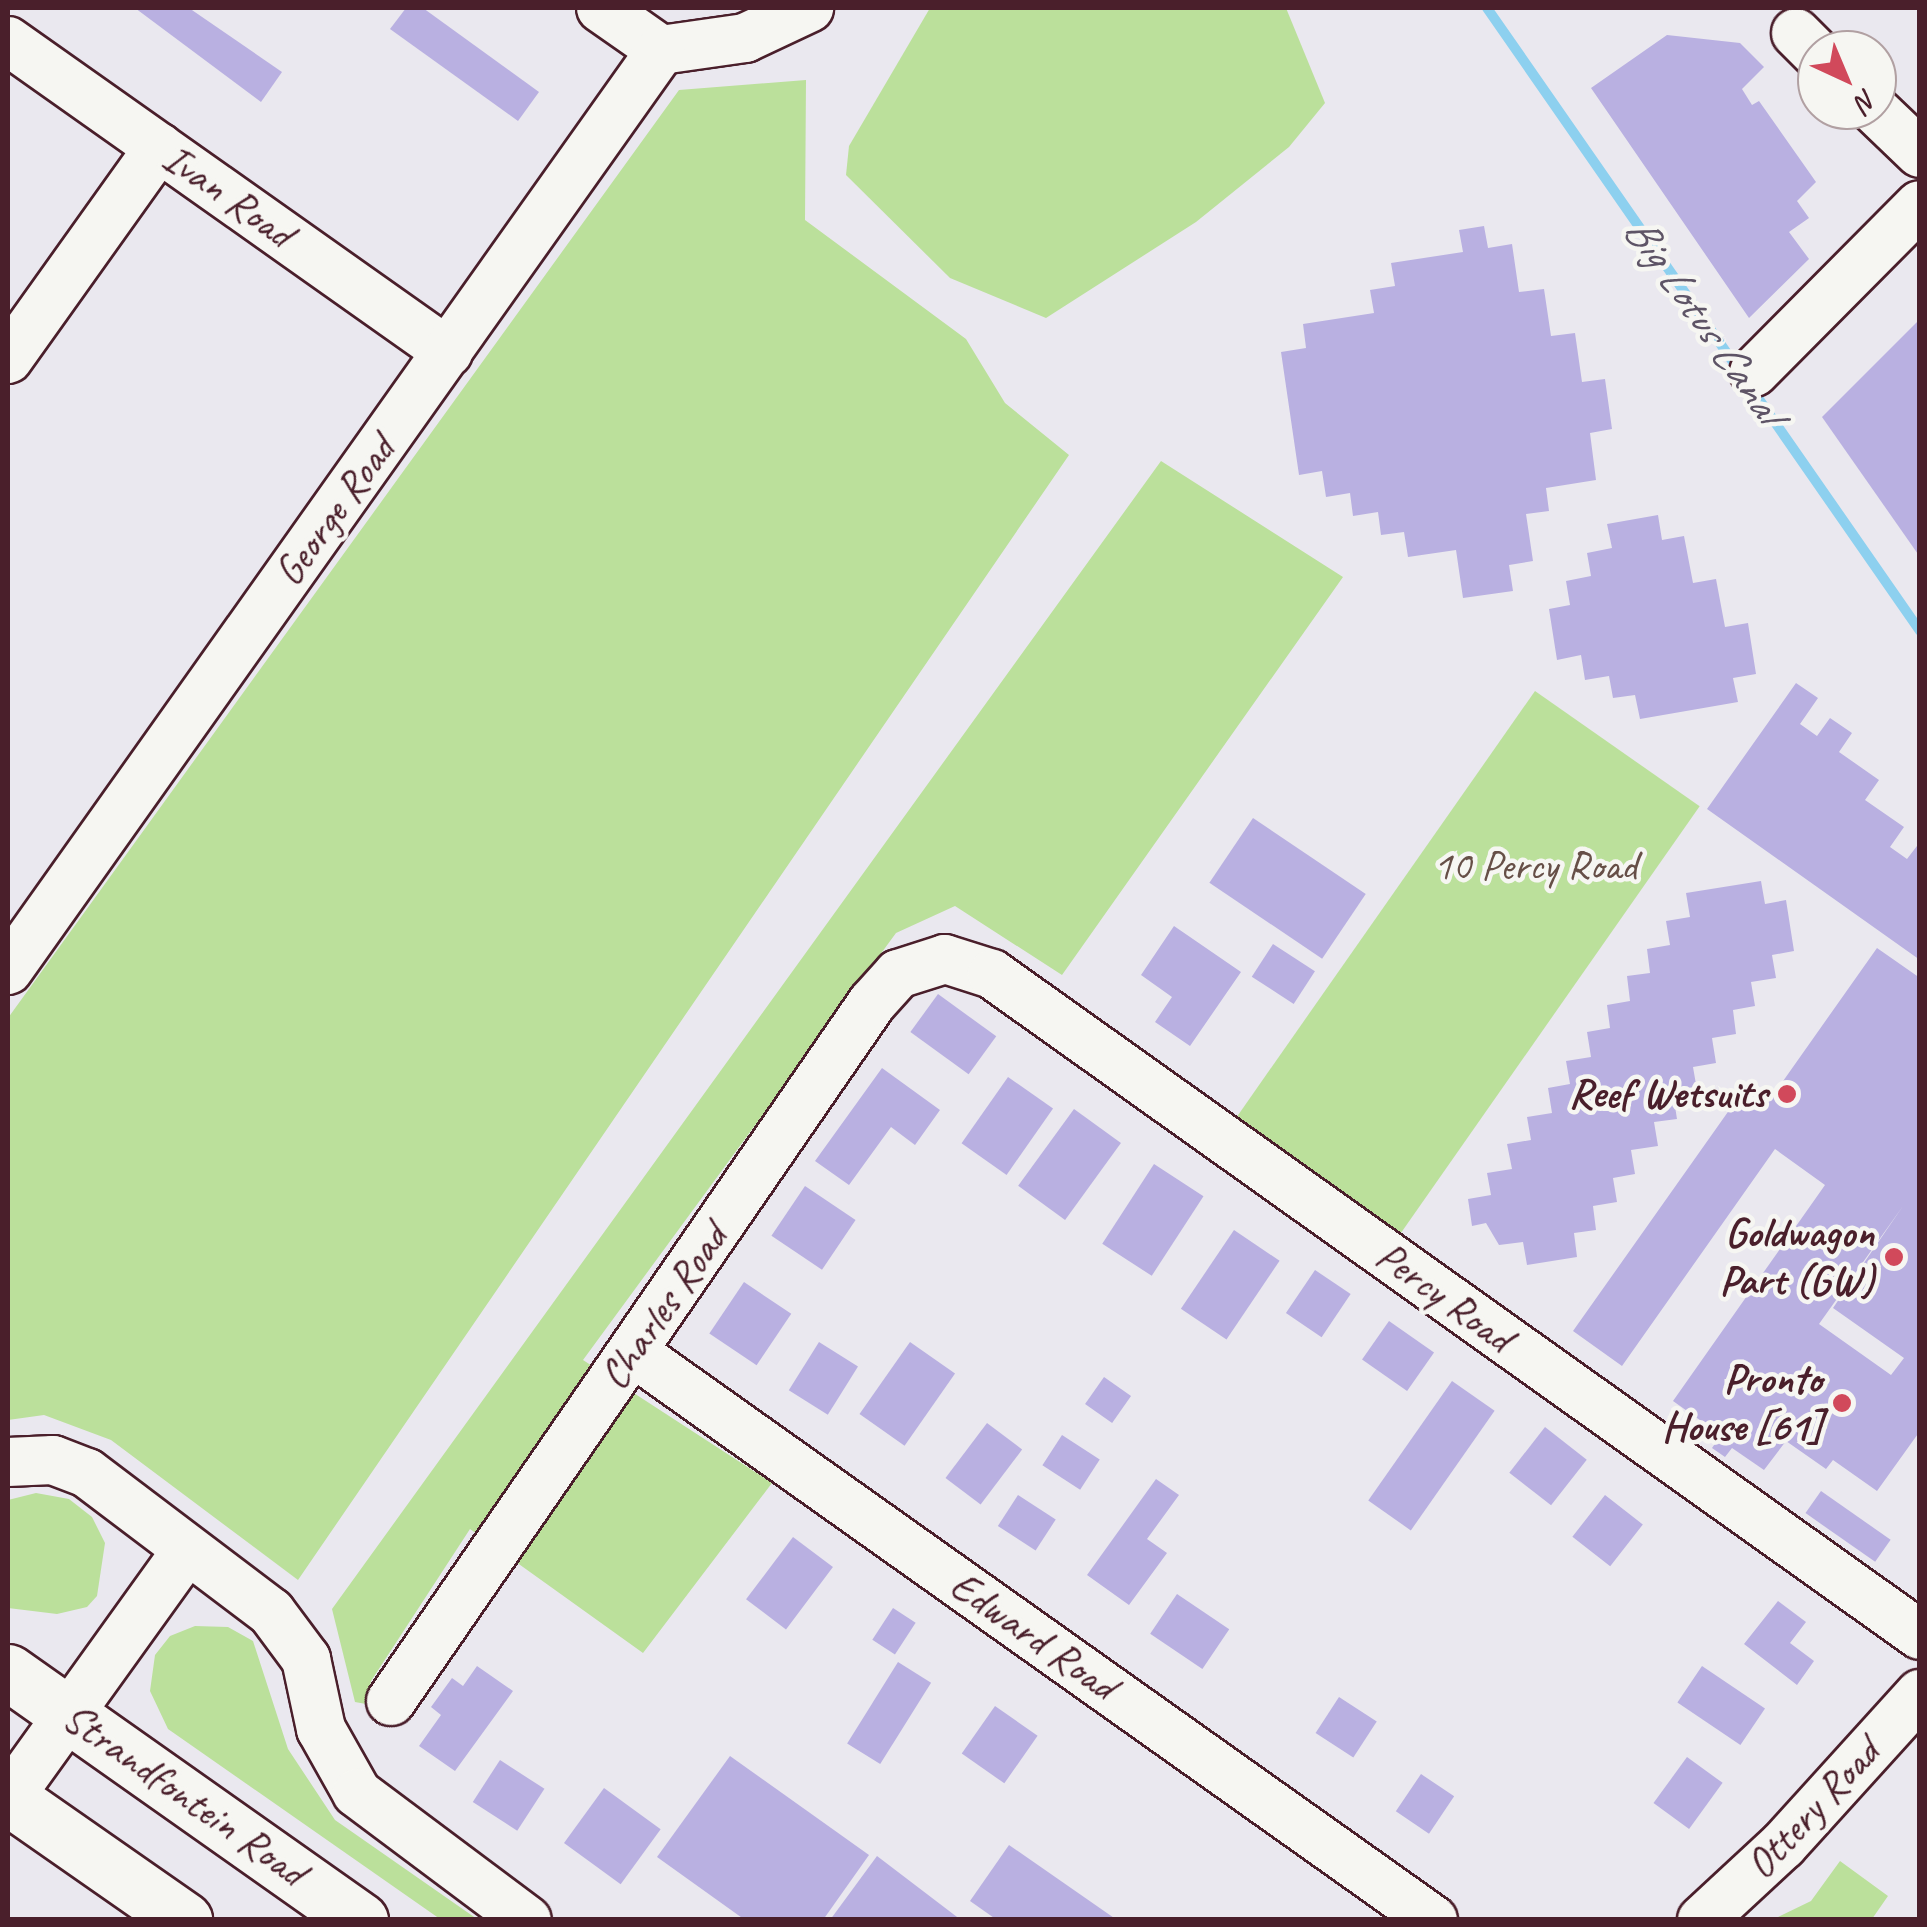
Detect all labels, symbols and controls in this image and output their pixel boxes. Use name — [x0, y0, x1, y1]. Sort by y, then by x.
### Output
north arrow — [1797, 30, 1897, 130]
text: N — [1848, 82, 1885, 119]
street label: Ivan Road — [153, 133, 303, 259]
water label: Big Lotus Canal — [1612, 206, 1794, 432]
street label: George Road — [264, 426, 406, 596]
park label: 10 Percy Road — [1433, 841, 1637, 891]
place label: Reef Wetsuits — [1568, 1069, 1767, 1119]
marker: Reef Wetsuits — [1776, 1083, 1798, 1105]
place label: Goldwagon Part (GW) — [1719, 1208, 1874, 1306]
street label: Charles Road — [589, 1215, 739, 1399]
street label: Percy Road — [1366, 1230, 1522, 1364]
marker: Goldwagon Part (GW) — [1883, 1246, 1905, 1268]
place label: Pronto House [61] — [1662, 1354, 1822, 1452]
marker: Pronto House [61] — [1831, 1392, 1853, 1414]
street label: Edward Road — [940, 1561, 1126, 1711]
street label: Strandfontein Road — [53, 1693, 315, 1897]
street label: Ottery Road — [1736, 1729, 1890, 1889]

